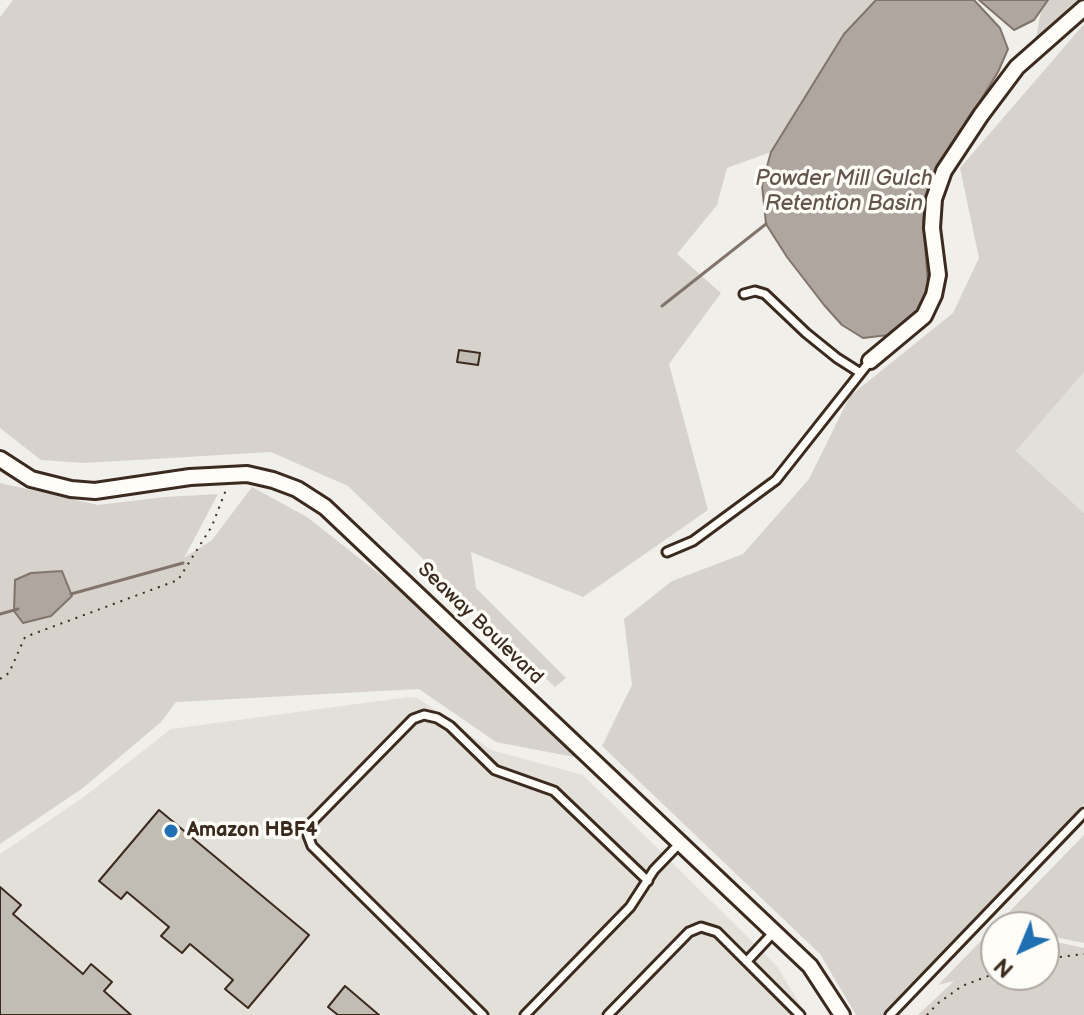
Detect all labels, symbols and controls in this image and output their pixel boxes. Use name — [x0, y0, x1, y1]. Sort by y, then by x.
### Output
water label: Powder Mill Gulch Retention Basin — [755, 166, 933, 218]
street label: Seaway Boulevard — [412, 558, 548, 690]
place label: Amazon HBF4 — [187, 819, 318, 843]
marker: Amazon HBF4 — [162, 822, 180, 840]
north arrow — [980, 911, 1060, 991]
text: N — [989, 952, 1020, 983]

